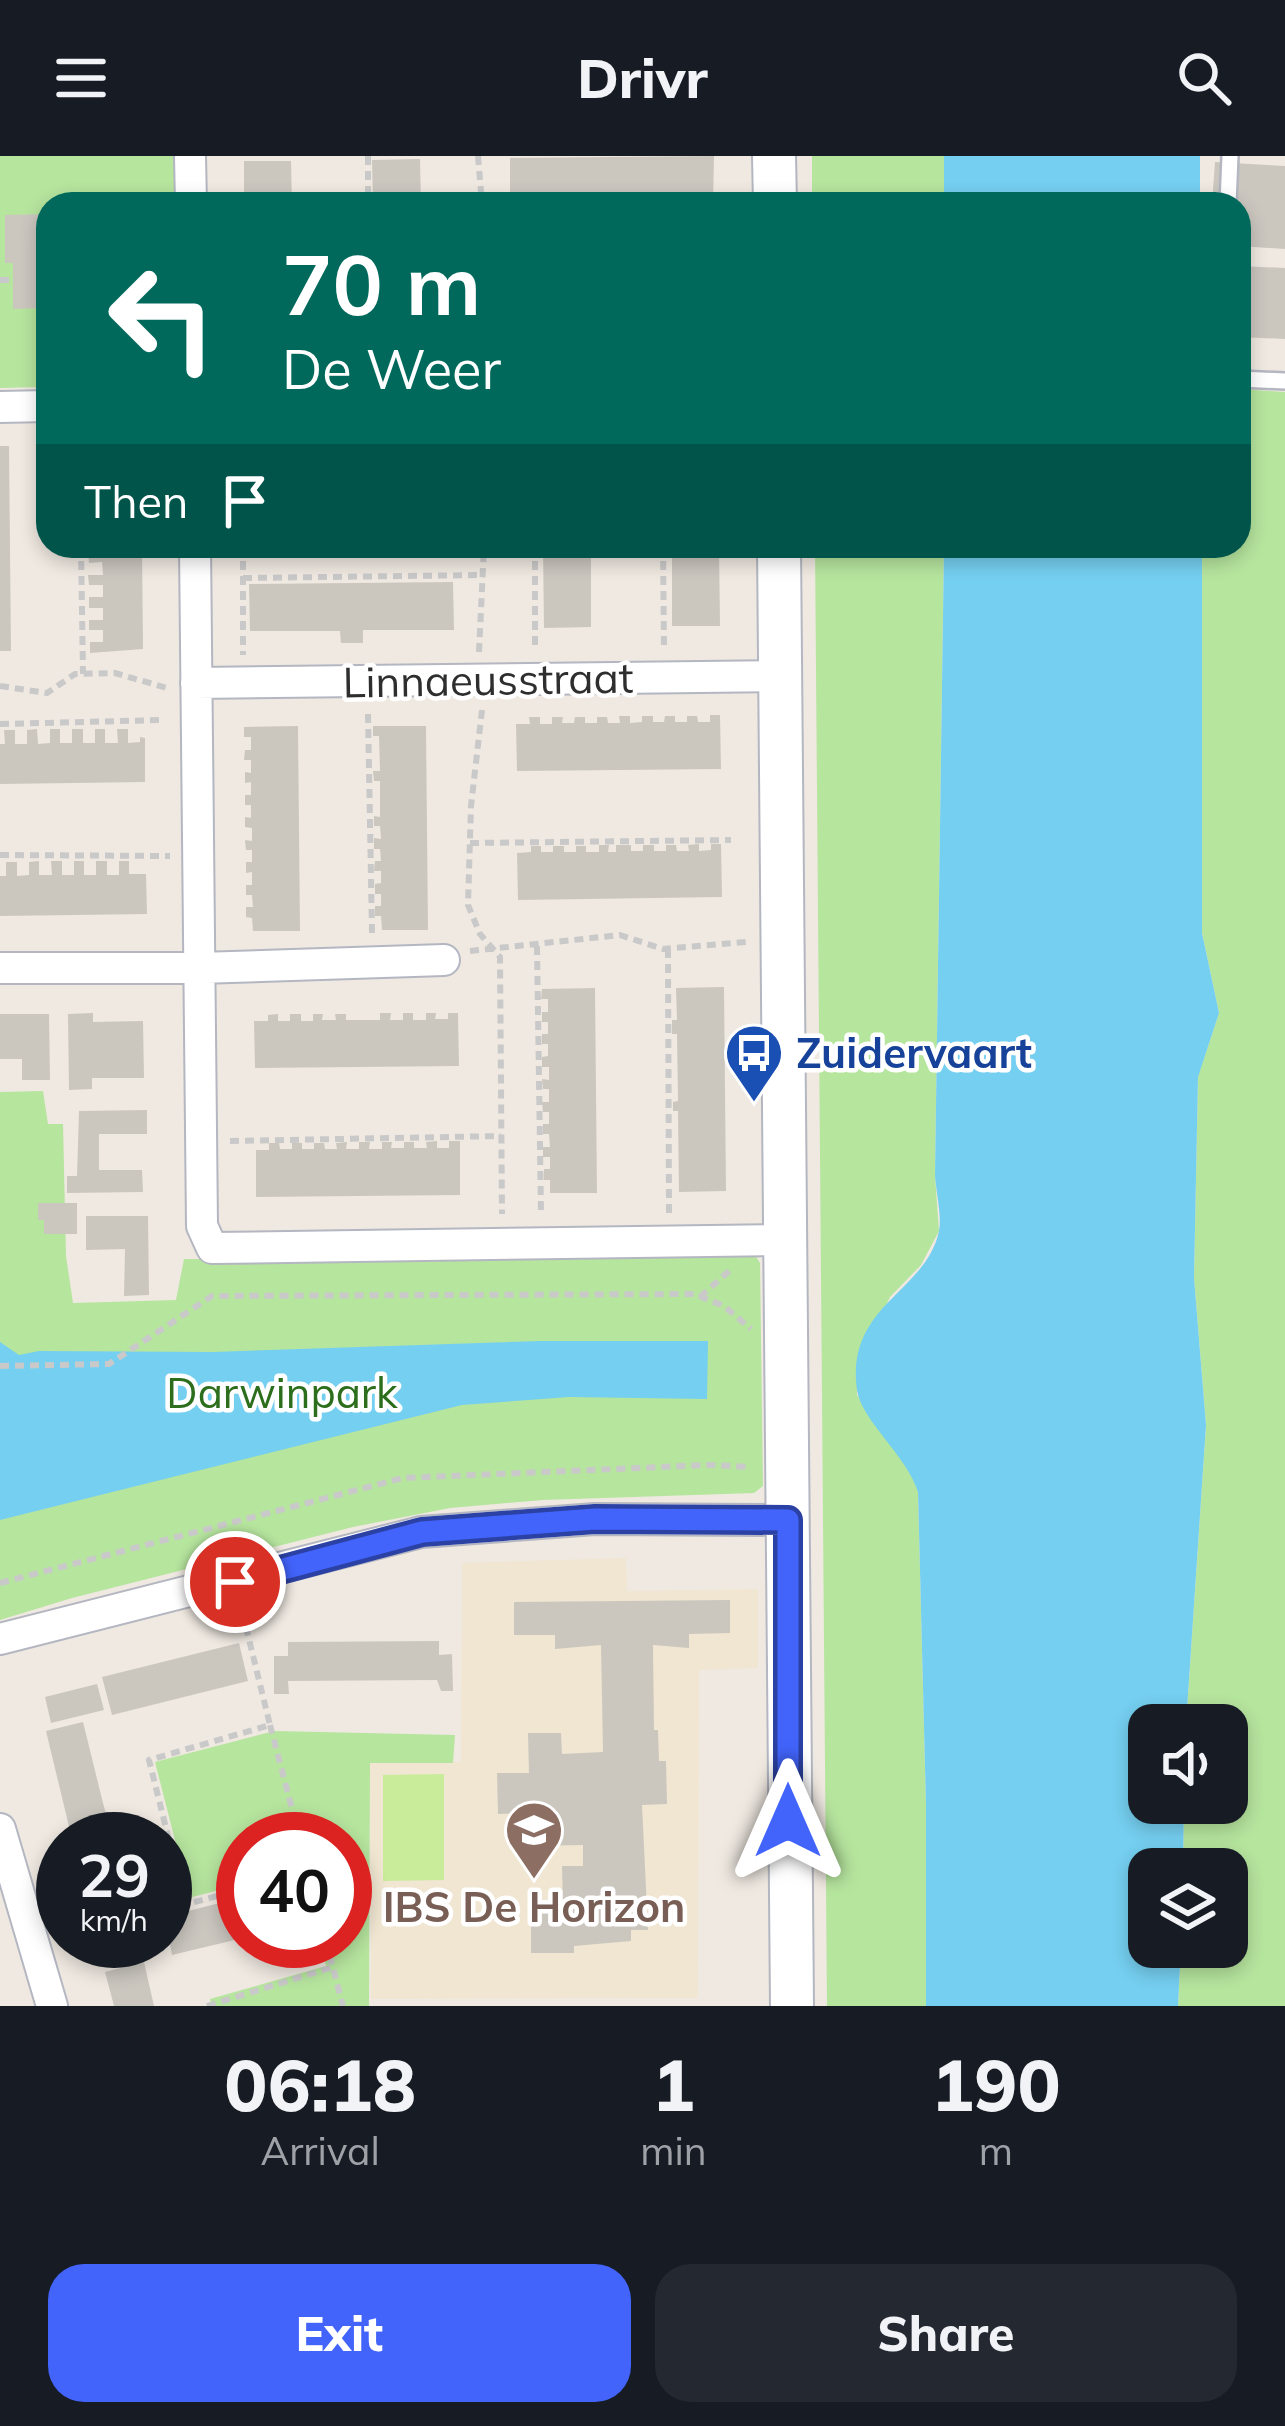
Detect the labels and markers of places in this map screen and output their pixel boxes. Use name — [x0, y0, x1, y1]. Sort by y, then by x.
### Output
bus stop icon: Zuidervaart — [723, 1022, 785, 1104]
place label: Zuidervaart — [796, 1026, 1032, 1079]
pin — [184, 1531, 286, 1633]
school or university icon: IBS De Horizon — [503, 1799, 565, 1881]
place label: IBS De Horizon — [383, 1880, 685, 1933]

